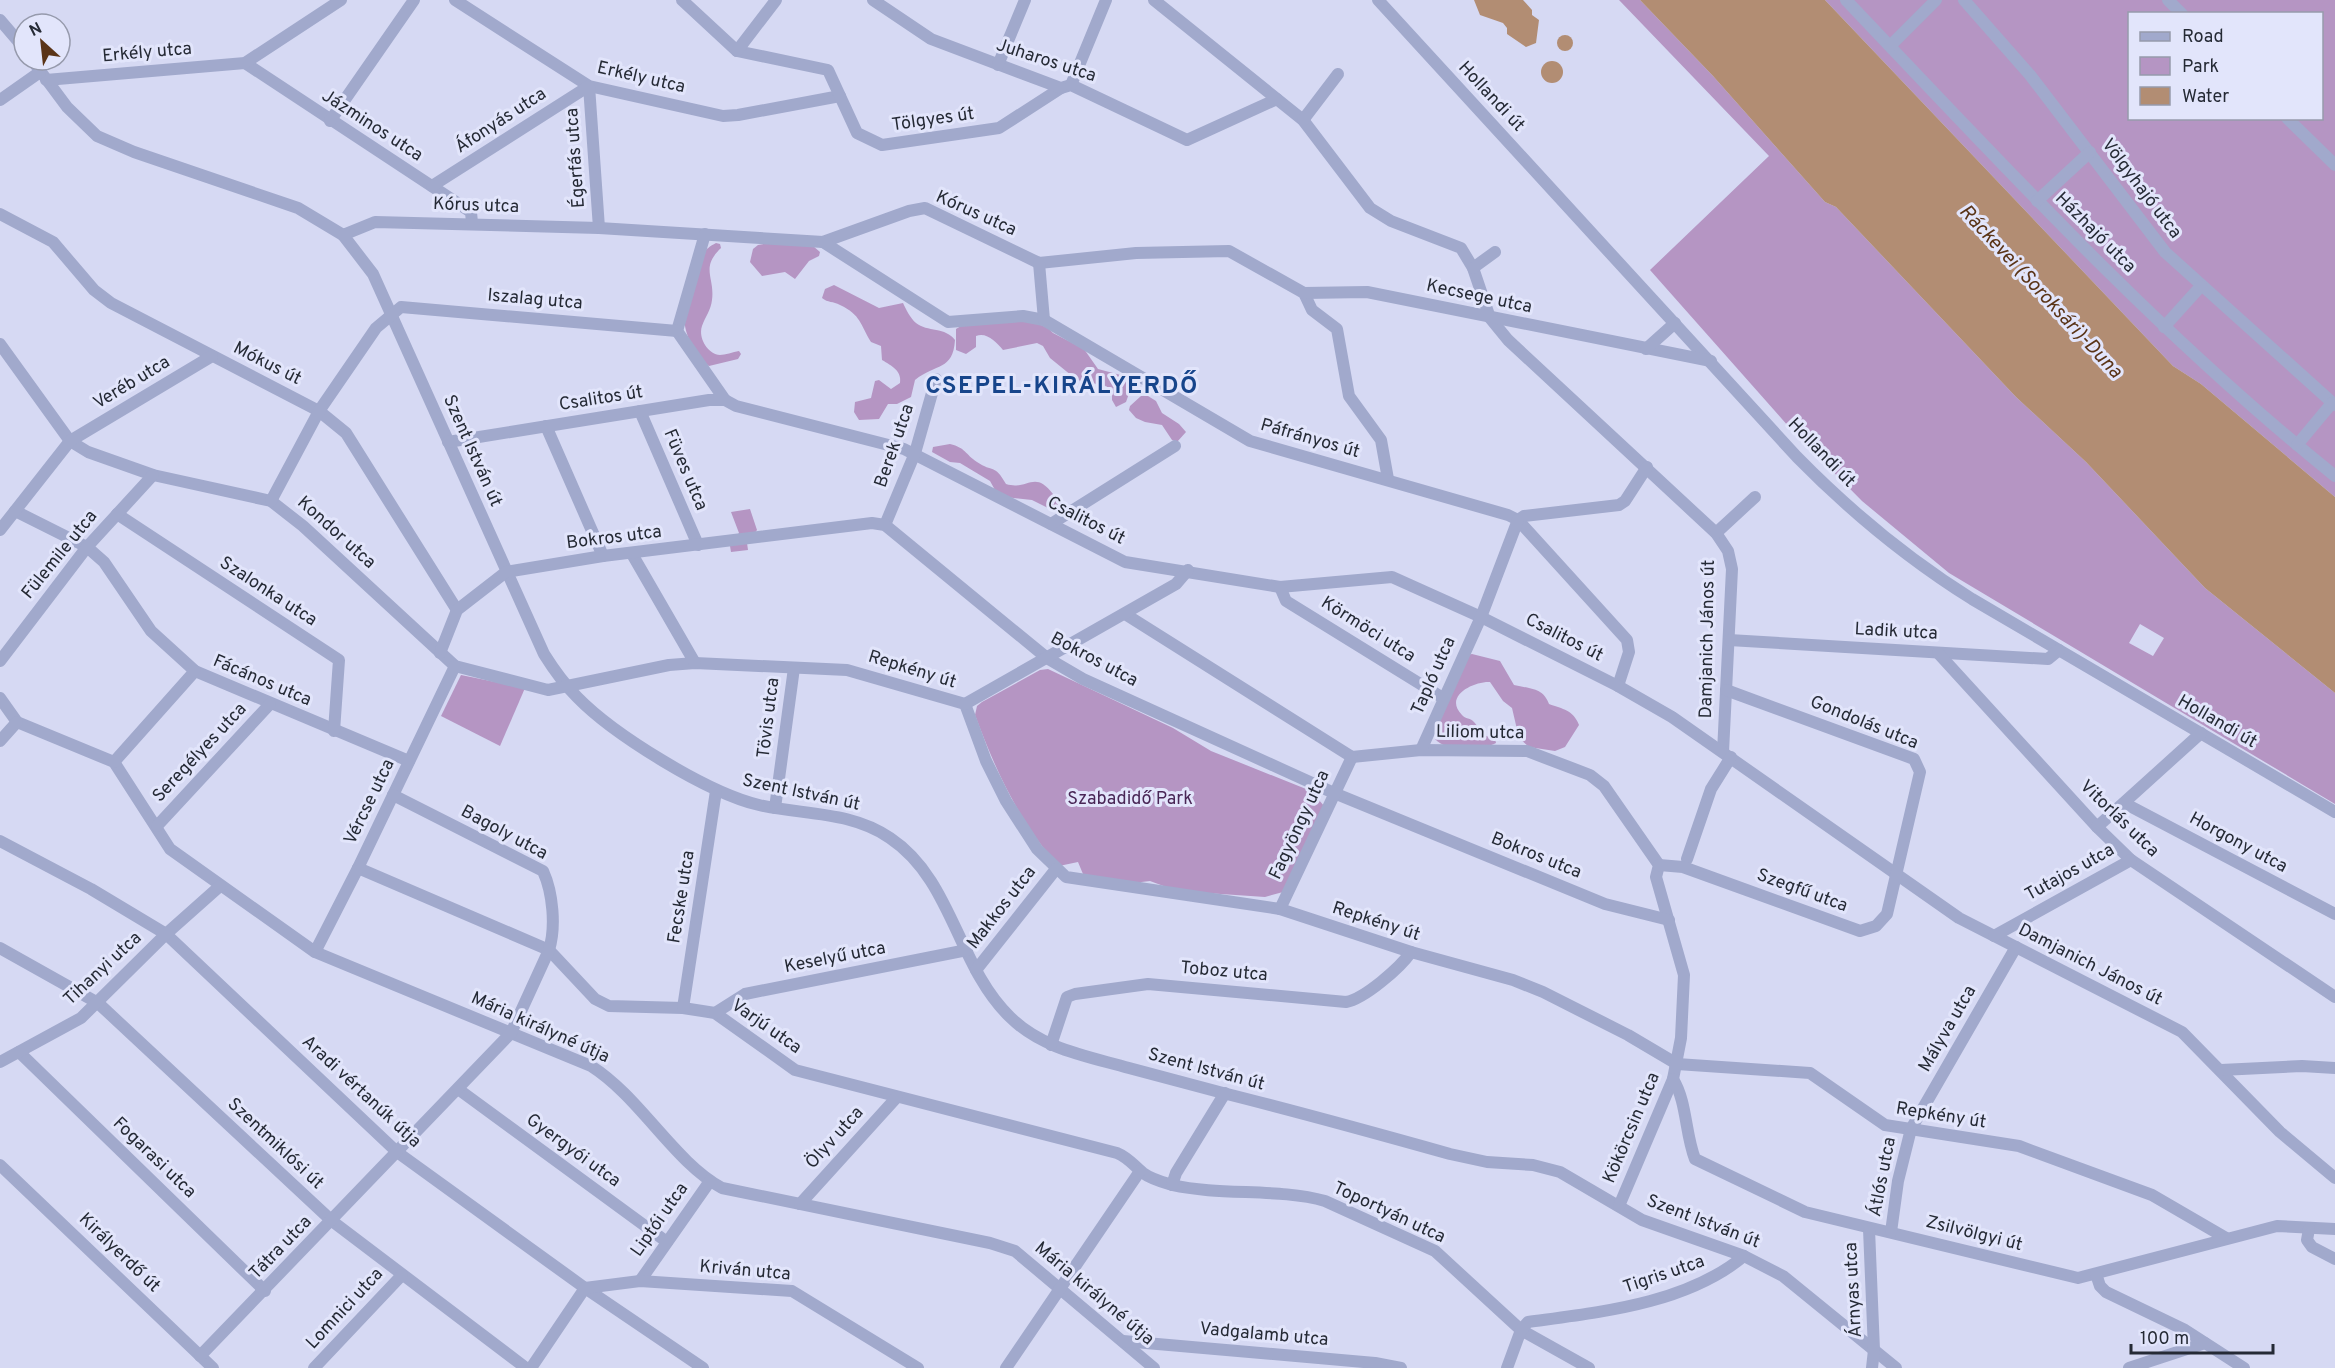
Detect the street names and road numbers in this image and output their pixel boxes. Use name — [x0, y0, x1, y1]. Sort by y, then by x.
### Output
street label: Juharos utca — [993, 34, 1099, 88]
street label: Erkély utca — [101, 38, 193, 68]
street label: Erkély utca — [595, 57, 687, 99]
street label: Hollandi út — [1453, 57, 1529, 137]
street label: Áfonyás utca — [450, 81, 551, 159]
street label: Jázminos utca — [317, 85, 427, 167]
street label: Tölgyes út — [890, 103, 976, 137]
street label: Égerfás utca — [559, 107, 591, 209]
street label: Völgyhajó utca — [2096, 134, 2186, 244]
street label: Kórus utca — [932, 186, 1020, 242]
street label: Házhajó utca — [2050, 188, 2140, 278]
street label: Kórus utca — [433, 193, 519, 219]
street label: Kecsege utca — [1424, 275, 1534, 319]
street label: Iszalag utca — [486, 284, 584, 316]
street label: Mókus út — [229, 337, 305, 391]
street label: Veréb utca — [89, 351, 175, 415]
street label: Csalitos út — [557, 381, 645, 417]
street label: Szent István út — [437, 392, 507, 510]
street label: Berek utca — [870, 401, 920, 491]
street label: Hollandi út — [1782, 413, 1860, 493]
street label: Páfrányos út — [1258, 414, 1362, 464]
street label: Füves utca — [658, 426, 712, 514]
street label: Kondor utca — [292, 492, 380, 574]
street label: Csalitos út — [1043, 492, 1129, 550]
street label: Fülemile utca — [17, 506, 103, 604]
street label: Bokros utca — [565, 521, 663, 555]
street label: Szalonka utca — [215, 552, 321, 632]
street label: Damjanich János út — [1695, 559, 1721, 719]
street label: Körmöci utca — [1316, 592, 1420, 668]
street label: Csalitos út — [1521, 609, 1607, 667]
street label: Ladik utca — [1854, 618, 1938, 646]
street label: Bokros utca — [1046, 627, 1142, 693]
street label: Tapló utca — [1407, 633, 1461, 719]
street label: Repkény út — [865, 646, 959, 694]
street label: Fácános utca — [209, 650, 315, 712]
street label: Tövis utca — [753, 676, 785, 760]
street label: Hollandi út — [2173, 690, 2261, 754]
street label: Gondolás utca — [1806, 691, 1922, 755]
street label: Seregélyes utca — [148, 698, 252, 808]
street label: Liliom utca — [1436, 721, 1524, 745]
street label: Vércse utca — [339, 755, 401, 849]
street label: Fagyöngy utca — [1265, 767, 1335, 883]
street label: Szent István út — [740, 769, 862, 817]
street label: Vitorlás utca — [2074, 775, 2164, 863]
street label: Bagoly utca — [457, 800, 551, 866]
street label: Horgony utca — [2185, 807, 2291, 879]
street label: Bokros utca — [1487, 827, 1585, 885]
street label: Tutajos utca — [2021, 839, 2119, 907]
street label: Fecske utca — [663, 849, 701, 945]
street label: Makkos utca — [962, 862, 1042, 954]
street label: Szegfű utca — [1753, 864, 1851, 918]
street label: Repkény út — [1329, 897, 1423, 947]
street label: Damjanich János út — [2014, 919, 2166, 1011]
street label: Tihanyi utca — [59, 927, 147, 1011]
street label: Keselyű utca — [782, 937, 888, 979]
street label: Toboz utca — [1179, 957, 1269, 987]
street label: Mályva utca — [1914, 982, 1982, 1076]
street label: Mária királyné útja — [467, 987, 613, 1069]
street label: Varjú utca — [726, 994, 806, 1060]
street label: Aradi vértanúk útja — [296, 1031, 426, 1153]
street label: Szent István út — [1145, 1043, 1267, 1097]
street label: Kökörcsin utca — [1598, 1069, 1666, 1187]
street label: Szentmiklósi út — [222, 1093, 328, 1195]
street label: Repkény út — [1894, 1098, 1988, 1134]
street label: Ölyv utca — [799, 1101, 869, 1174]
street label: Gyergyói utca — [521, 1109, 625, 1193]
street label: Fogarasi utca — [107, 1112, 201, 1204]
street label: Átlós utca — [1862, 1135, 1902, 1219]
street label: Toportyán utca — [1329, 1177, 1449, 1249]
street label: Liptói utca — [626, 1179, 694, 1261]
street label: Szent István út — [1643, 1190, 1763, 1254]
street label: Királyerdő út — [73, 1208, 165, 1298]
street label: Tátra utca — [245, 1211, 317, 1285]
street label: Zsilvölgyi út — [1923, 1211, 2025, 1257]
street label: Mária királyné útja — [1029, 1237, 1159, 1351]
street label: Árnyas utca — [1838, 1242, 1868, 1338]
street label: Tigris utca — [1620, 1250, 1708, 1300]
street label: Kriván utca — [698, 1256, 792, 1286]
street label: Lomnici utca — [301, 1263, 389, 1355]
street label: Vadgalamb utca — [1199, 1318, 1329, 1352]

